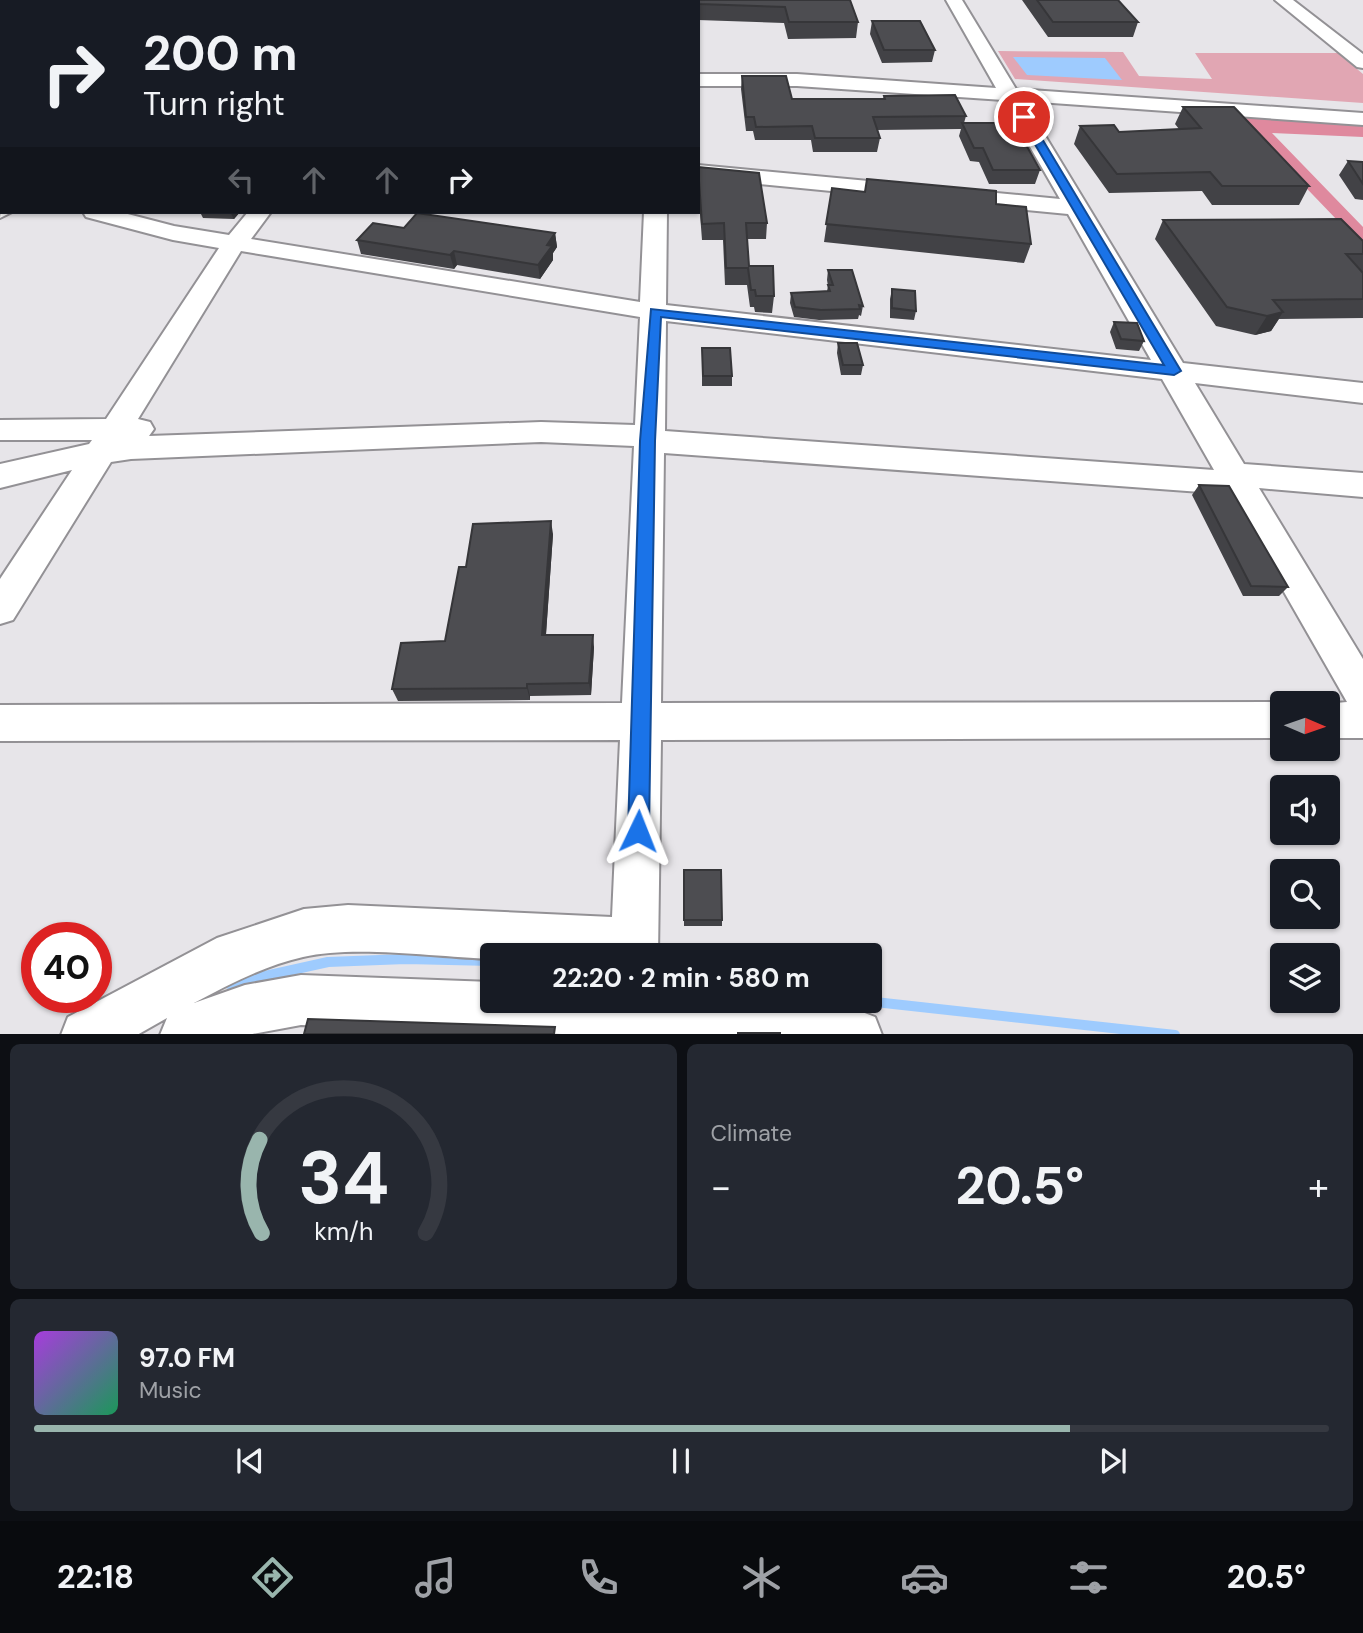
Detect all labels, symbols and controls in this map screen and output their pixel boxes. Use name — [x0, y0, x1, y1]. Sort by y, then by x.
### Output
text: 200 m — [143, 21, 298, 85]
icon: right — [28, 28, 119, 119]
text: Turn right — [143, 83, 285, 125]
pin — [994, 87, 1054, 147]
icon: arrive — [1005, 98, 1043, 136]
icon: left — [222, 161, 260, 199]
icon: ahead — [295, 161, 333, 199]
icon: ahead — [368, 161, 406, 199]
icon: right — [441, 161, 479, 199]
north arrow — [1270, 691, 1340, 761]
map controls — [1270, 691, 1340, 1013]
button: sound — [1270, 775, 1340, 845]
position arrow — [601, 794, 675, 868]
button: search — [1270, 859, 1340, 929]
speed limit sign: 40 — [21, 922, 112, 1013]
button: layers — [1270, 943, 1340, 1013]
text: 22:20 · 2 min · 580 m — [552, 961, 810, 995]
text: Climate — [711, 1118, 792, 1148]
text: 34 — [298, 1131, 389, 1226]
text: 20.5° — [955, 1152, 1084, 1220]
text: − — [711, 1162, 731, 1212]
text: + — [1308, 1162, 1329, 1212]
text: km/h — [314, 1214, 373, 1247]
text: 97.0 FM — [139, 1341, 235, 1375]
text: Music — [139, 1375, 202, 1405]
icon: previous — [231, 1442, 269, 1480]
icon: pause — [662, 1442, 700, 1480]
icon: next — [1094, 1442, 1132, 1480]
icon: directions — [248, 1553, 297, 1602]
icon: music — [411, 1553, 460, 1602]
icon: phone — [574, 1553, 623, 1602]
icon: climate — [737, 1553, 786, 1602]
icon: car — [900, 1553, 949, 1602]
icon: filters — [1064, 1553, 1113, 1602]
text: 22:18 — [57, 1556, 134, 1598]
text: 20.5° — [1227, 1556, 1306, 1598]

